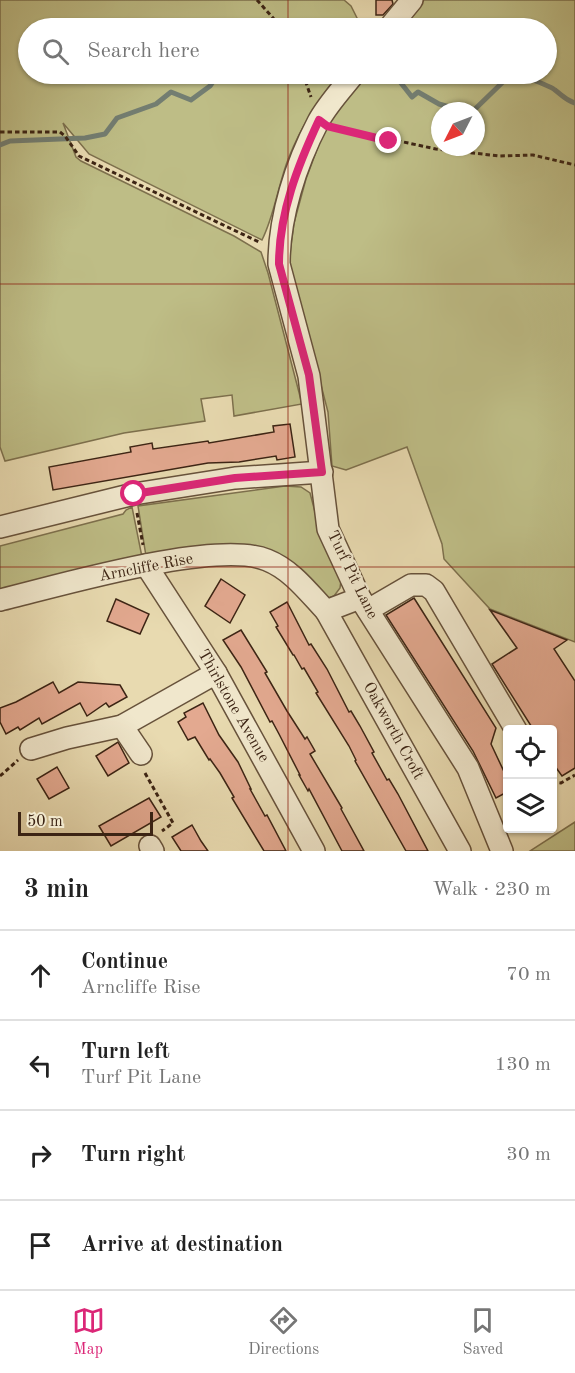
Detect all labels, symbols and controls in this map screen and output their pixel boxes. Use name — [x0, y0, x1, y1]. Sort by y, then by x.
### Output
search box — [18, 18, 557, 84]
icon: search — [39, 35, 72, 68]
text: Search here — [87, 40, 200, 62]
north arrow — [431, 102, 485, 156]
route end — [375, 127, 401, 153]
route start — [120, 480, 146, 506]
street label: Turf Pit Lane — [324, 528, 380, 622]
street label: Arncliffe Rise — [98, 551, 194, 585]
street label: Thirlstone Avenue — [194, 647, 272, 765]
street label: Oakworth Croft — [360, 680, 426, 783]
map controls — [503, 725, 557, 833]
button: locate — [503, 725, 557, 779]
button: layers — [503, 779, 557, 833]
scale bar — [18, 809, 153, 836]
text: 50 m — [27, 814, 63, 830]
text: 3 min — [24, 877, 89, 903]
text: Walk · 230 m — [432, 880, 551, 900]
text: Continue — [81, 951, 168, 973]
icon: ahead — [24, 959, 57, 992]
text: 70 m — [506, 965, 551, 985]
text: Arncliffe Rise — [81, 978, 200, 998]
text: Turn left — [81, 1041, 170, 1063]
icon: left — [24, 1049, 57, 1082]
text: 130 m — [495, 1055, 551, 1075]
text: Turf Pit Lane — [81, 1068, 201, 1088]
icon: right — [24, 1139, 57, 1172]
text: Turn right — [81, 1144, 185, 1166]
text: 30 m — [506, 1145, 551, 1165]
icon: arrive — [24, 1229, 57, 1262]
text: Arrive at destination — [81, 1234, 283, 1256]
tab: Map — [72, 1304, 105, 1360]
tab: Directions — [248, 1304, 319, 1360]
tab: Saved — [463, 1304, 503, 1360]

